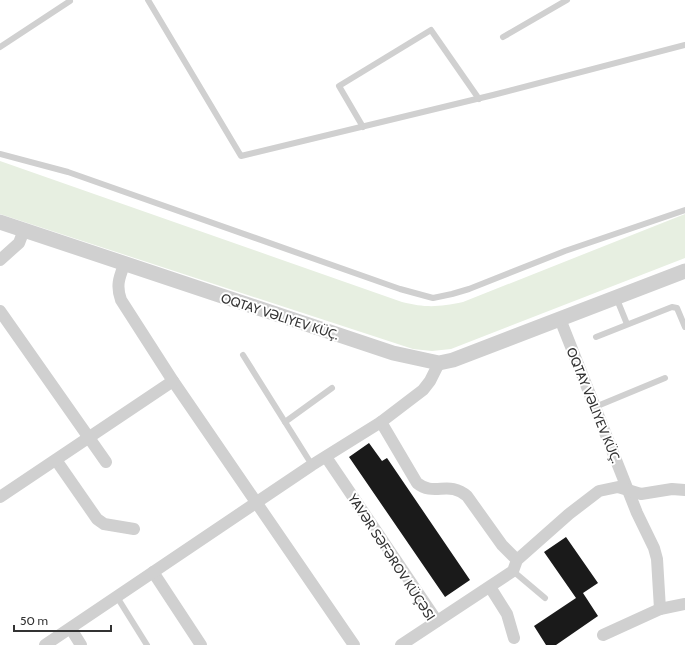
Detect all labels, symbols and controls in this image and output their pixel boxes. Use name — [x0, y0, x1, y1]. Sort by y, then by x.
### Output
street label: OQTAY VƏLIYEV KÜÇ. — [219, 289, 341, 343]
street label: OQTAY VƏLIYEV KÜÇ. — [564, 345, 625, 465]
street label: YAVƏR SƏFƏROV KÜÇƏSI — [345, 490, 439, 623]
scale bar — [14, 607, 111, 633]
text: 50 m — [20, 613, 48, 628]

